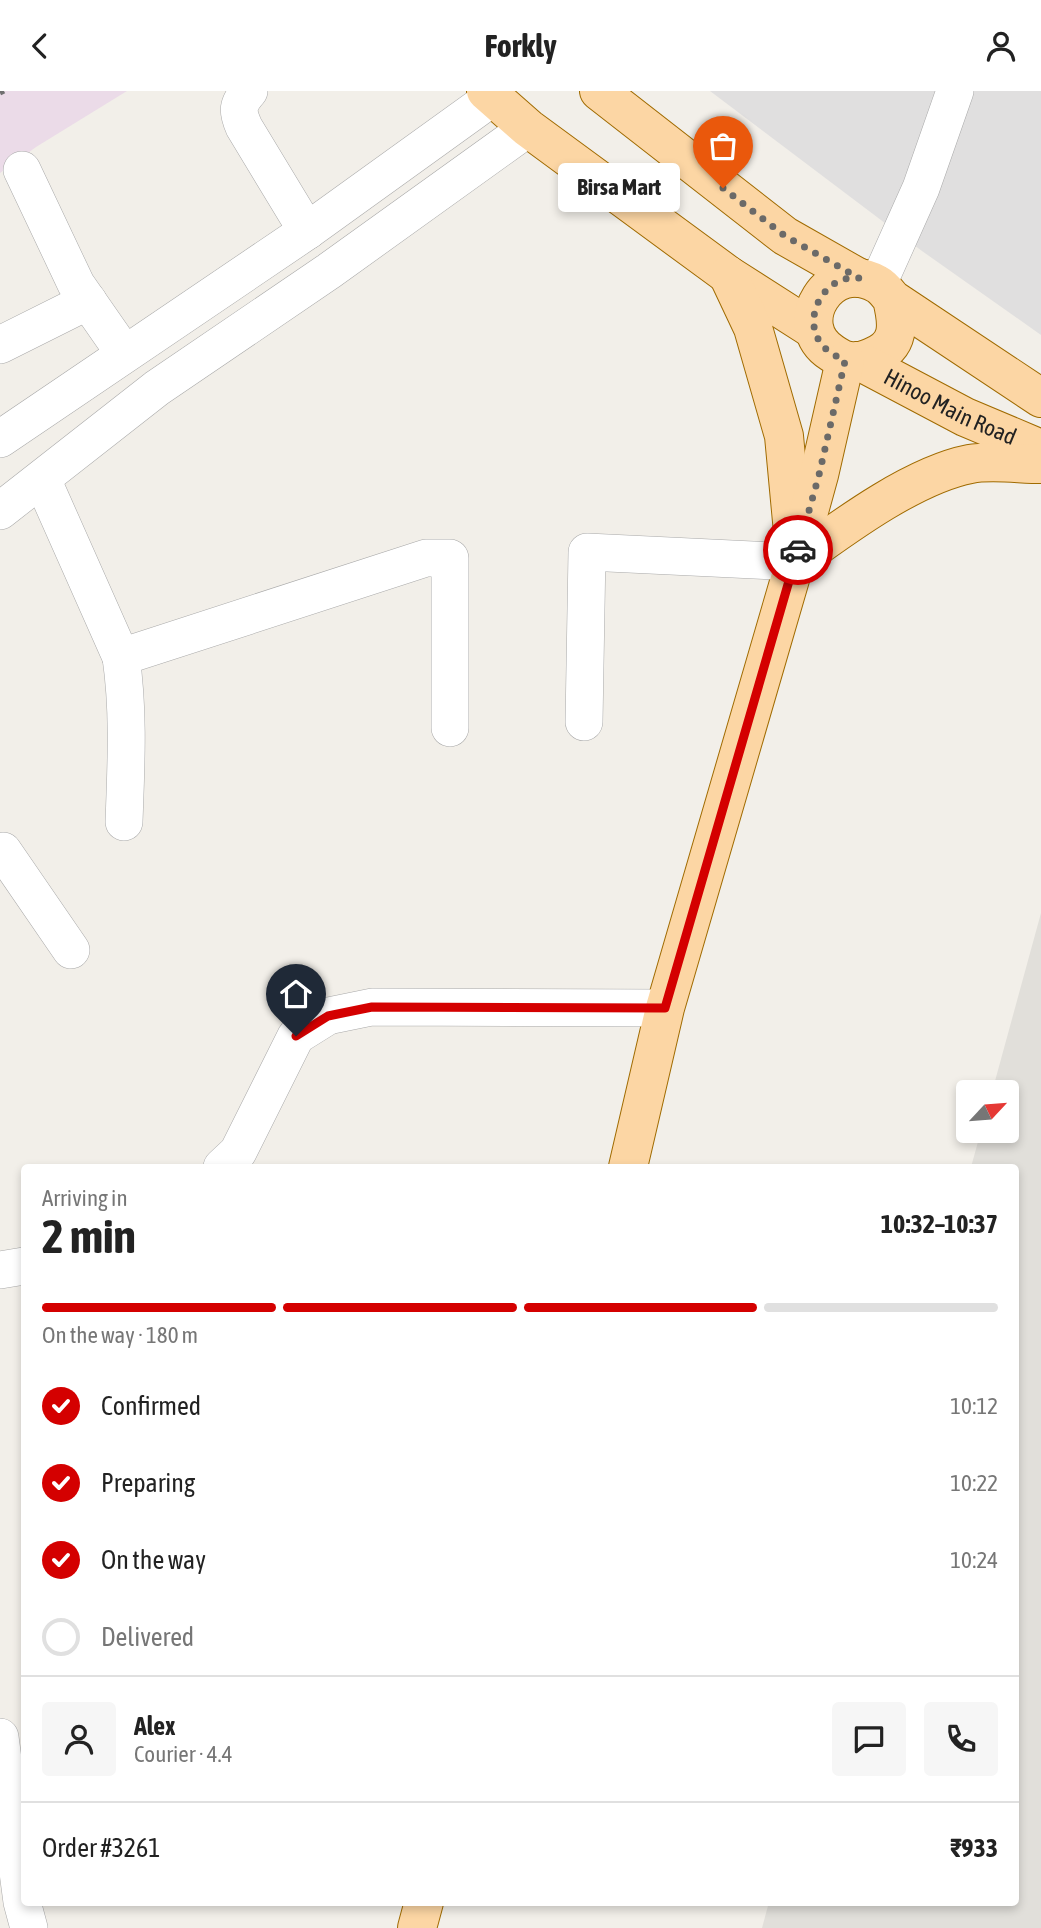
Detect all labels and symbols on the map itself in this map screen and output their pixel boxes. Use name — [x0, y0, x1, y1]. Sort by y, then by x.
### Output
pin — [693, 116, 753, 188]
callout: Birsa Mart — [558, 163, 681, 213]
street label: Hinoo Main Road — [880, 364, 1020, 450]
courier — [763, 515, 833, 585]
pin — [266, 964, 326, 1036]
north arrow — [956, 1080, 1018, 1143]

